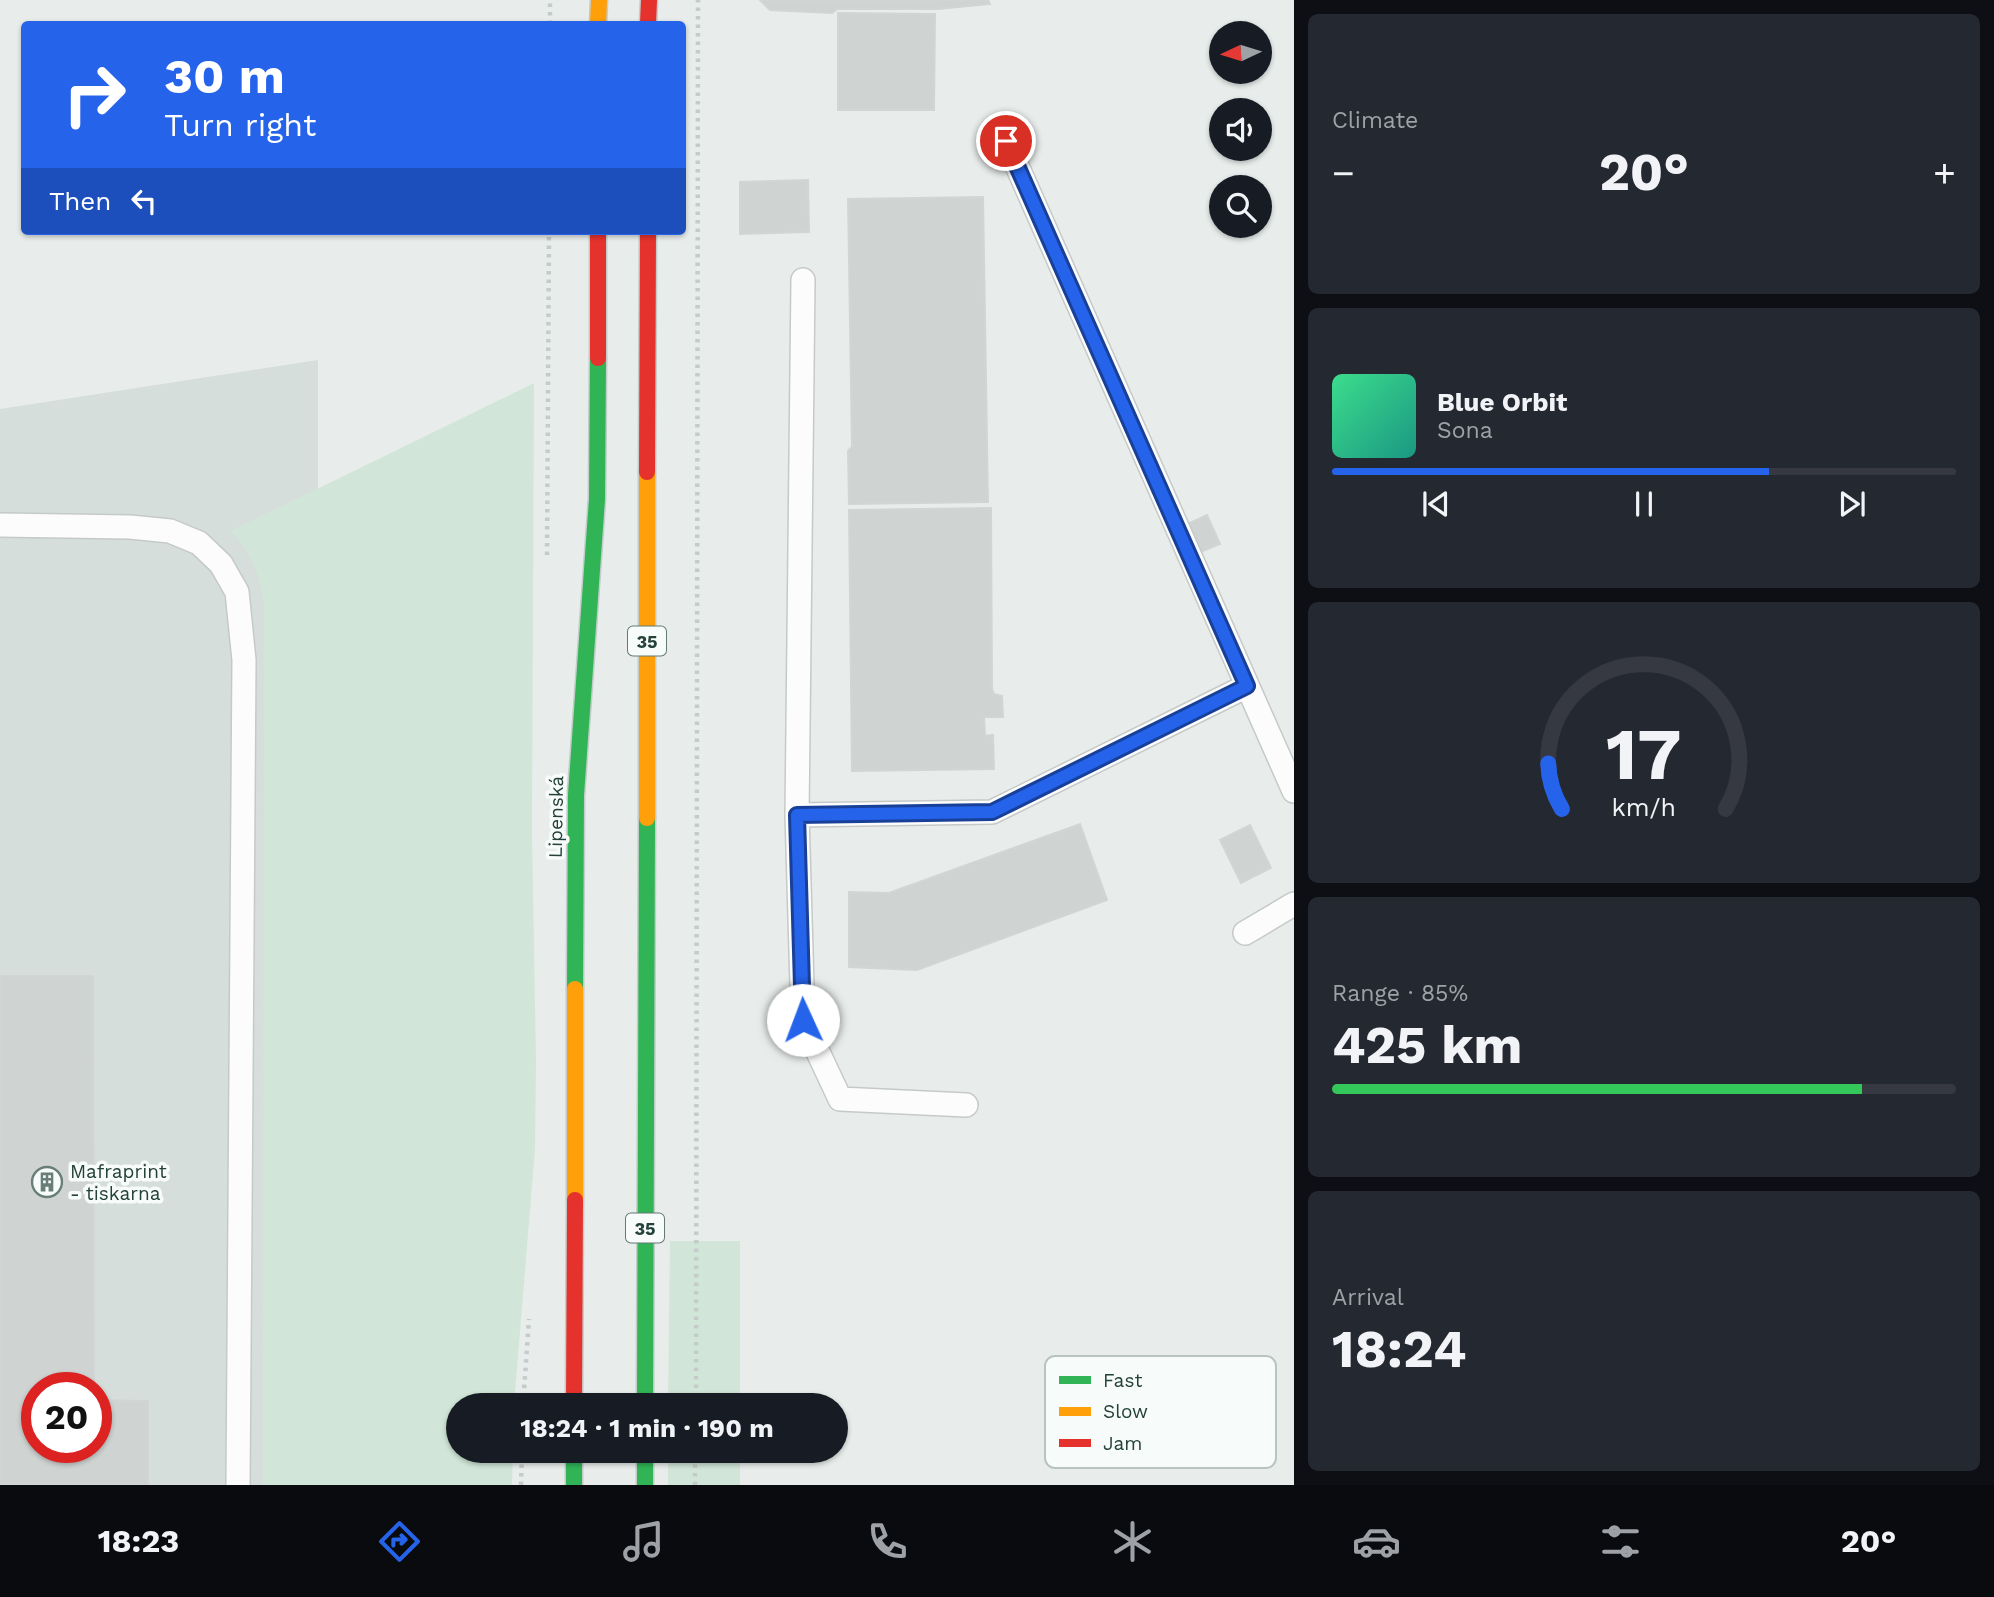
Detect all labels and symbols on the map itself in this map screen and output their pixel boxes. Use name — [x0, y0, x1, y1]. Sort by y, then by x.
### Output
north arrow — [1209, 21, 1272, 84]
pin — [976, 111, 1036, 171]
road number: 35 — [628, 626, 666, 656]
street label: Lipenská — [544, 775, 568, 858]
position arrow — [766, 983, 840, 1057]
place label: Mafraprint - tiskarna — [70, 1160, 167, 1205]
building icon: Mafraprint - tiskarna — [30, 1165, 64, 1199]
road number: 35 — [626, 1213, 664, 1242]
legend — [1045, 1356, 1276, 1468]
text: Fast — [1103, 1369, 1142, 1392]
speed limit sign: 20 — [21, 1372, 112, 1463]
text: Slow — [1103, 1400, 1148, 1423]
text: Jam — [1103, 1432, 1142, 1455]

